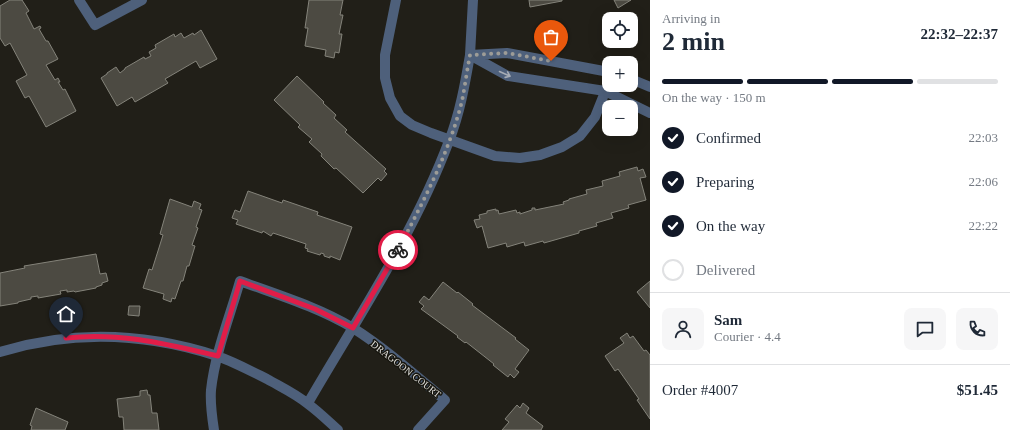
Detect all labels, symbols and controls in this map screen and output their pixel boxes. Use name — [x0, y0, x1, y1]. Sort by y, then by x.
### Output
text: Arriving in — [662, 11, 720, 26]
map controls — [602, 12, 638, 136]
button: locate — [602, 12, 638, 48]
pin — [534, 20, 568, 61]
icon: bag — [540, 26, 562, 48]
text: 22:32–22:37 — [921, 26, 998, 42]
text: 2 min — [662, 27, 725, 56]
button: + — [602, 56, 638, 92]
one-way arrow — [498, 71, 510, 78]
text: On the way · 150 m — [662, 90, 766, 105]
button: − — [602, 100, 638, 136]
icon: check — [662, 127, 684, 149]
text: Confirmed — [696, 130, 761, 146]
text: 22:03 — [968, 130, 998, 145]
icon: check — [662, 171, 684, 193]
text: Preparing — [696, 174, 754, 190]
text: 22:06 — [968, 174, 998, 189]
icon: check — [662, 215, 684, 237]
text: On the way — [696, 218, 765, 234]
text: 22:22 — [968, 218, 998, 233]
courier — [378, 230, 418, 270]
icon: bike — [387, 239, 409, 261]
text: Delivered — [696, 262, 755, 278]
pin — [49, 297, 83, 338]
icon: home — [55, 303, 77, 325]
button: person — [662, 308, 704, 350]
button: chat — [904, 308, 946, 350]
button: phone — [956, 308, 998, 350]
text: Sam — [714, 312, 742, 328]
text: Courier · 4.4 — [714, 329, 781, 344]
street label: DRAGOON COURT — [369, 338, 443, 400]
text: Order #4007 — [662, 382, 738, 398]
text: $51.45 — [957, 382, 998, 398]

